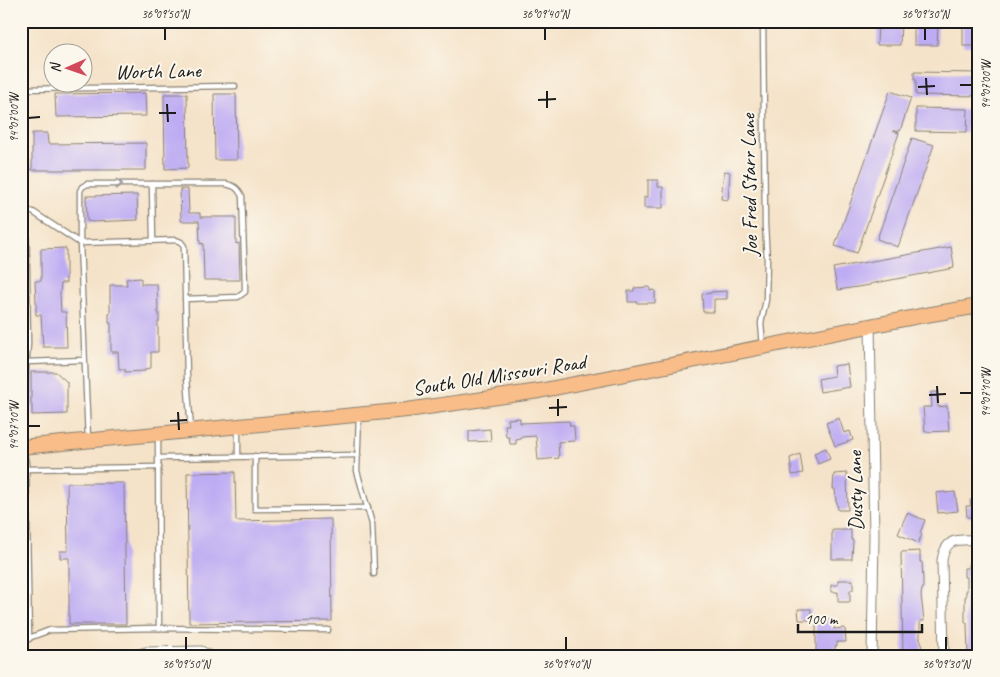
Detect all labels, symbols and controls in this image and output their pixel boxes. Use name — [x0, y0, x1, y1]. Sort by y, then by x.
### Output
text: 36°09'50"N — [141, 6, 190, 22]
text: 36°09'40"N — [521, 6, 570, 22]
text: 36°09'30"N — [901, 6, 950, 22]
north arrow — [42, 42, 92, 92]
street label: Worth Lane — [115, 57, 202, 85]
text: 94°07'00"W — [978, 58, 994, 109]
text: N — [47, 61, 64, 73]
text: 94°07'00"W — [6, 91, 22, 142]
street label: Joe Fred Starr Lane — [735, 112, 763, 258]
one-way arrow — [116, 179, 124, 189]
street label: South Old Missouri Road — [411, 348, 591, 402]
text: 94°07'10"W — [978, 366, 994, 417]
text: 94°07'10"W — [6, 399, 22, 450]
street label: Dusty Lane — [841, 450, 869, 531]
scale bar — [798, 602, 921, 634]
text: 100 m — [805, 610, 839, 629]
text: 36°09'50"N — [162, 656, 211, 672]
text: 36°09'40"N — [542, 656, 591, 672]
text: 36°09'30"N — [922, 656, 971, 672]

